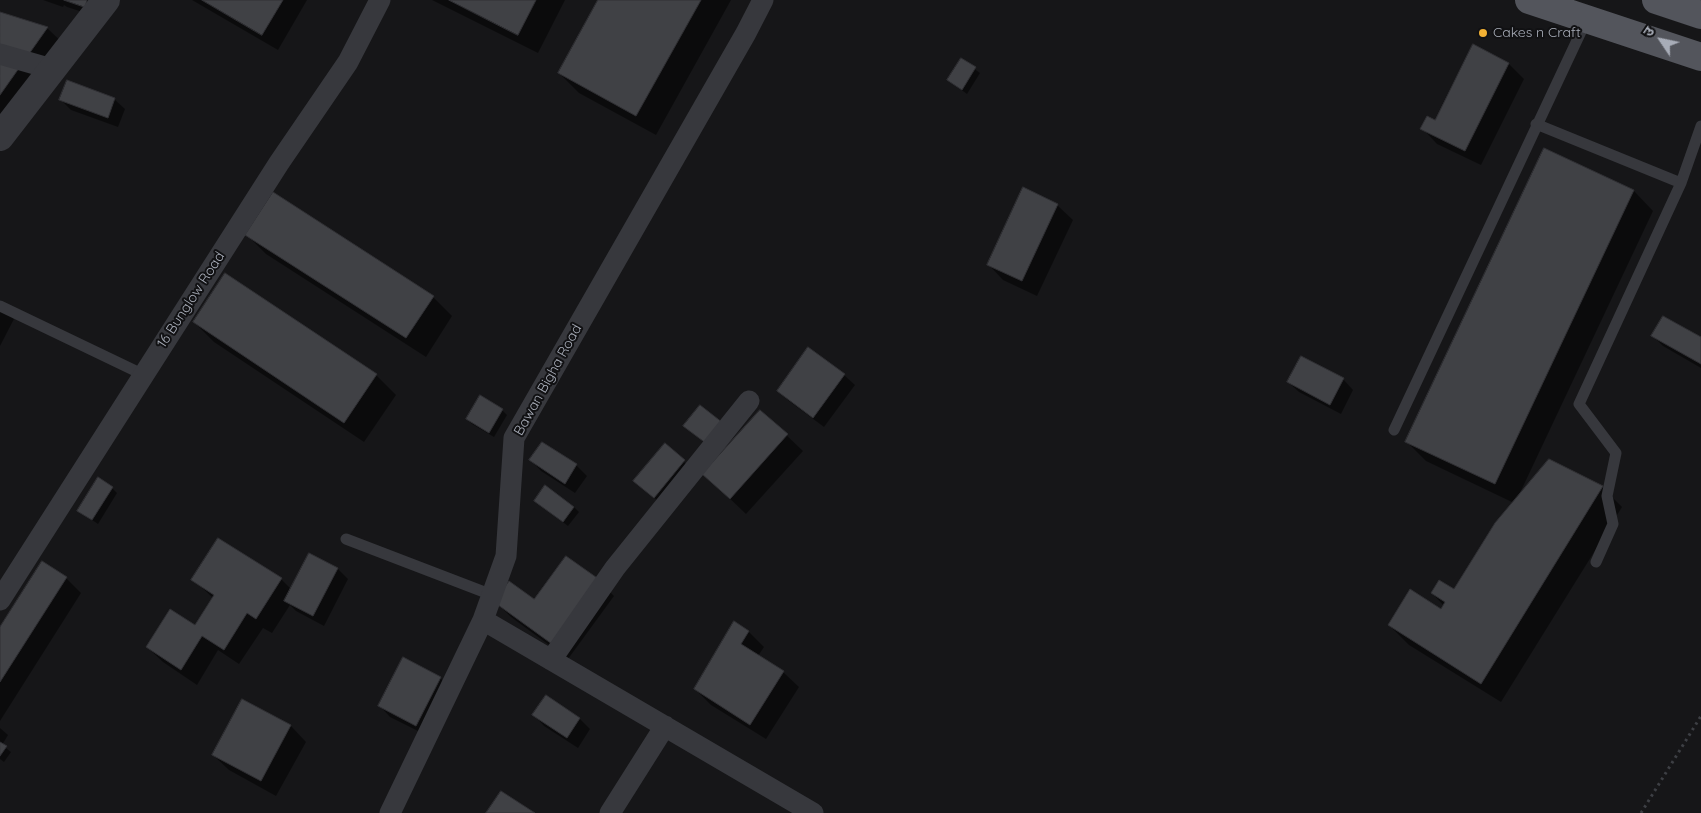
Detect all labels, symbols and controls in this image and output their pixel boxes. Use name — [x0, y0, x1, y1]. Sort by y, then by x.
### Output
north arrow — [1636, 15, 1686, 65]
text: उ — [1639, 23, 1658, 40]
place label: Cakes n Craft — [1493, 25, 1581, 41]
marker: Cakes n Craft — [1477, 27, 1489, 39]
street label: 16 Bunglow Road — [154, 249, 228, 351]
street label: Bawan Bigha Road — [511, 322, 585, 438]

